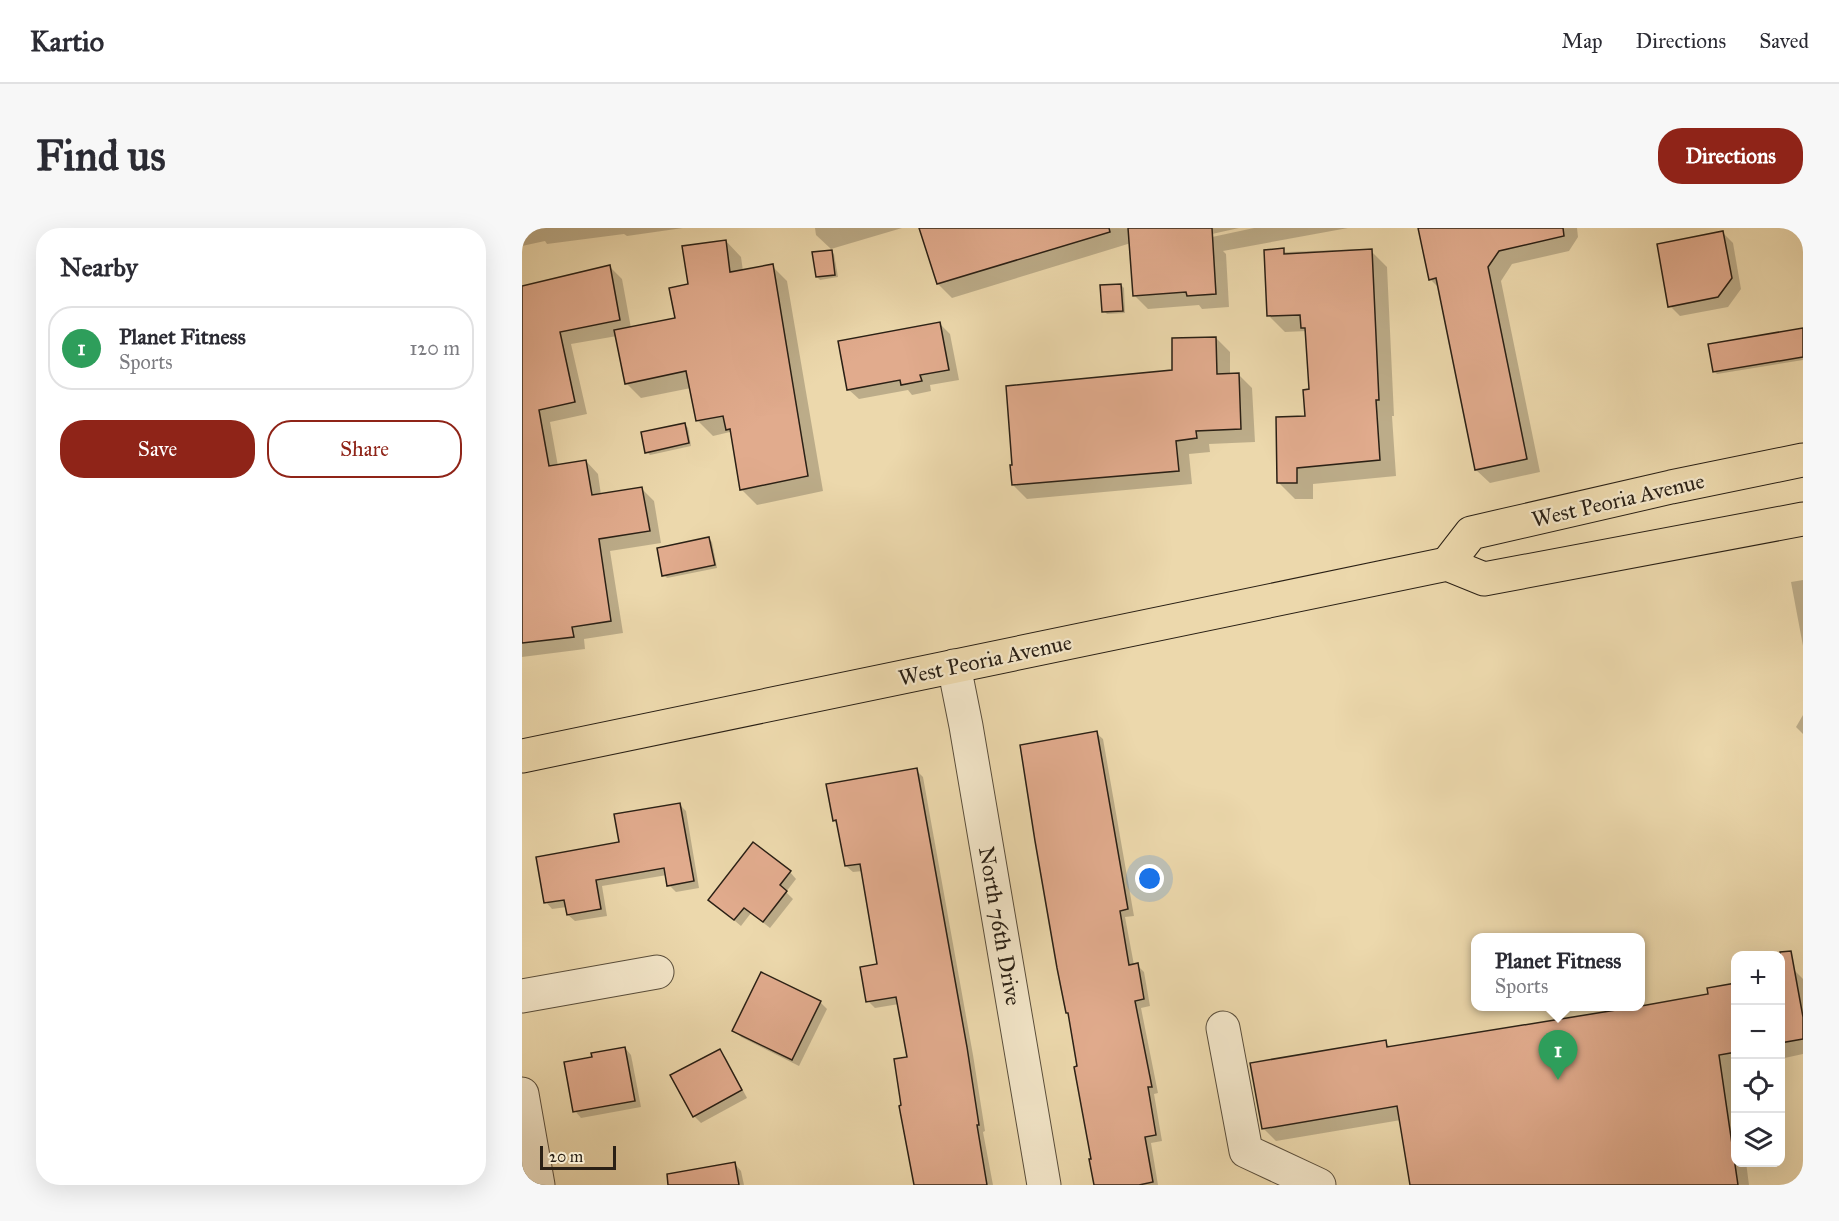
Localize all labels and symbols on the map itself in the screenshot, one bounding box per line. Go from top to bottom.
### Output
street label: West Peoria Avenue [1529,467,1707,533]
street label: West Peoria Avenue [896,628,1074,692]
street label: North 76th Drive [973,844,1027,1008]
your location [1135,864,1164,893]
pin: 1 [1538,1030,1578,1080]
scale bar [540,1143,616,1170]

